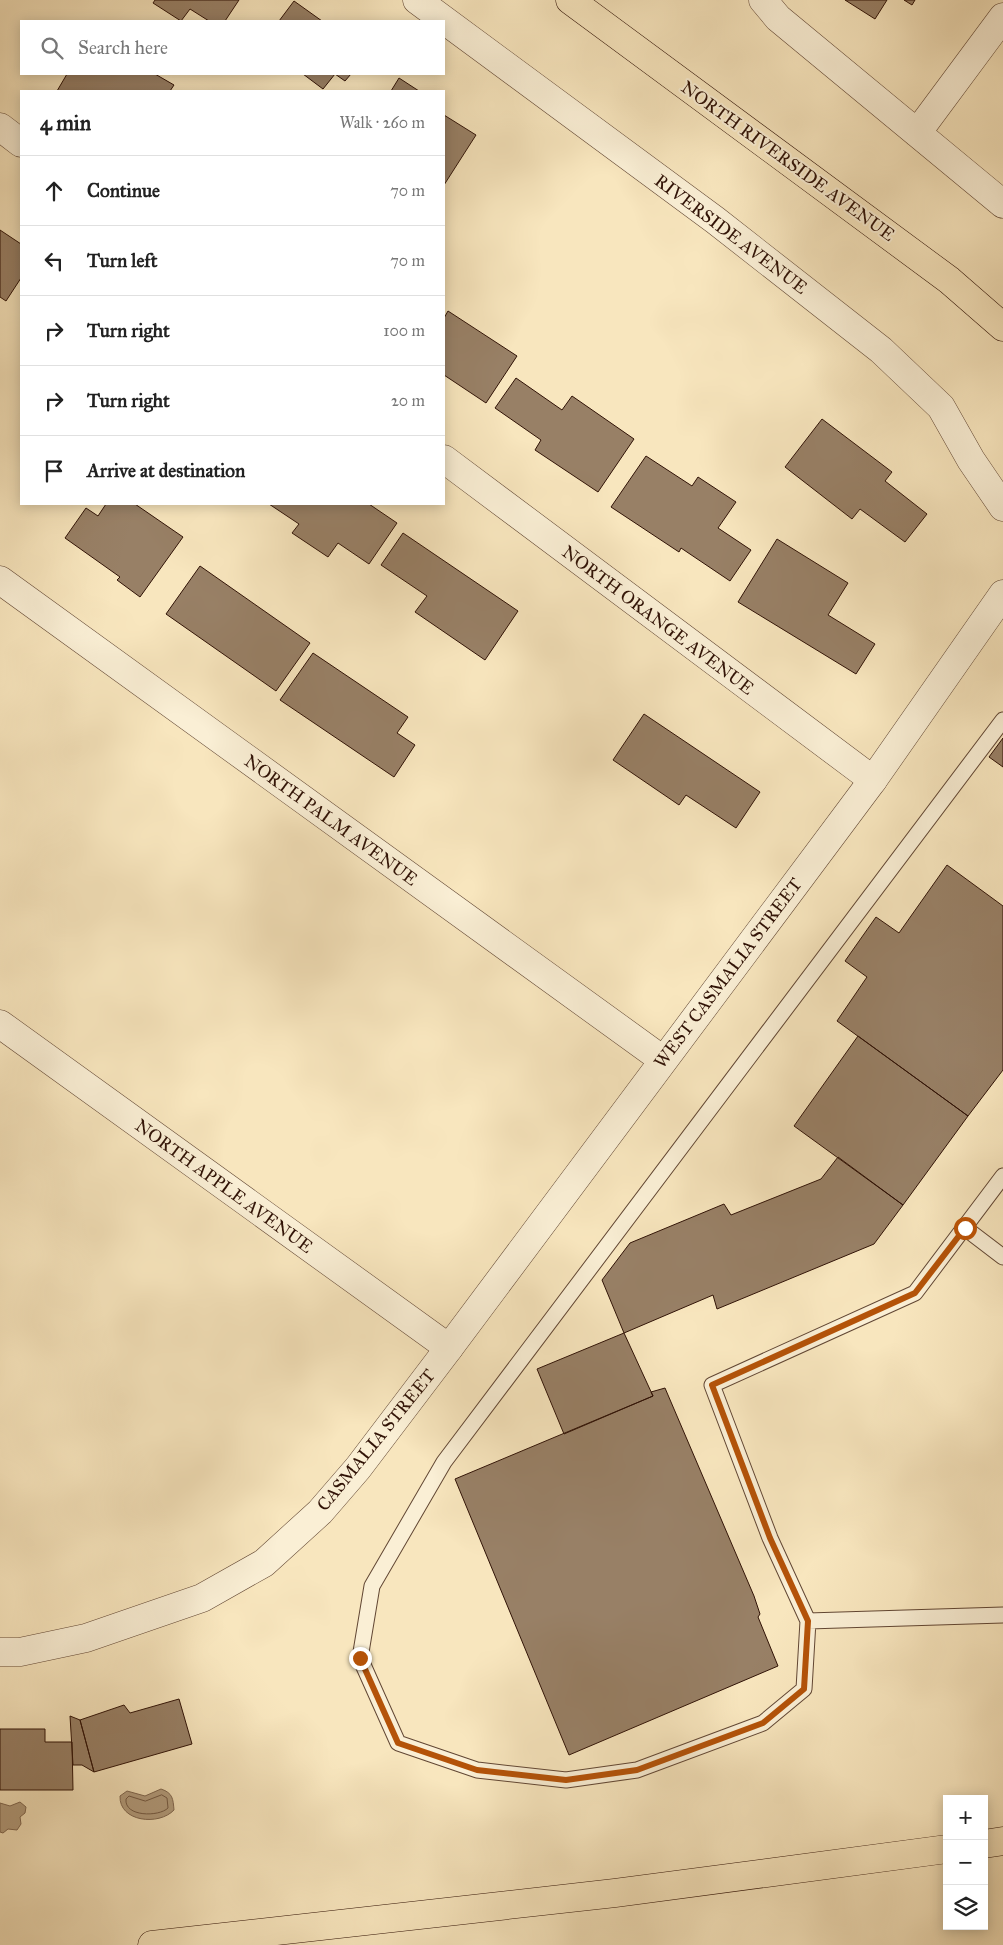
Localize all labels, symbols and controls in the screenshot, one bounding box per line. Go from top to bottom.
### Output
search box [20,20,445,75]
icon: search [38,34,66,62]
text: Search here [78,36,168,59]
street label: NORTH RIVERSIDE AVENUE [677,76,899,246]
text: 4 min [40,110,91,136]
text: Walk · 260 m [339,113,425,132]
street label: RIVERSIDE AVENUE [650,169,812,299]
icon: ahead [40,177,68,205]
text: Continue [87,179,160,202]
text: 70 m [390,181,425,200]
icon: left [40,247,68,275]
text: Turn left [87,249,157,272]
text: 70 m [390,251,425,270]
icon: right [40,317,68,345]
text: Turn right [87,319,170,342]
text: 100 m [383,321,425,340]
icon: right [40,387,68,415]
text: Turn right [87,389,170,412]
text: 20 m [391,391,425,410]
icon: arrive [40,457,68,485]
text: Arrive at destination [87,459,245,482]
street label: NORTH ORANGE AVENUE [558,541,758,699]
street label: NORTH PALM AVENUE [240,750,422,890]
street label: WEST CASMALIA STREET [649,874,807,1072]
street label: NORTH APPLE AVENUE [131,1114,317,1258]
route start [954,1217,977,1240]
street label: CASMALIA STREET [312,1365,440,1515]
route end [349,1647,372,1670]
map controls [943,1795,988,1930]
button: + [943,1795,988,1840]
button: − [943,1840,988,1885]
button: layers [943,1885,988,1930]

